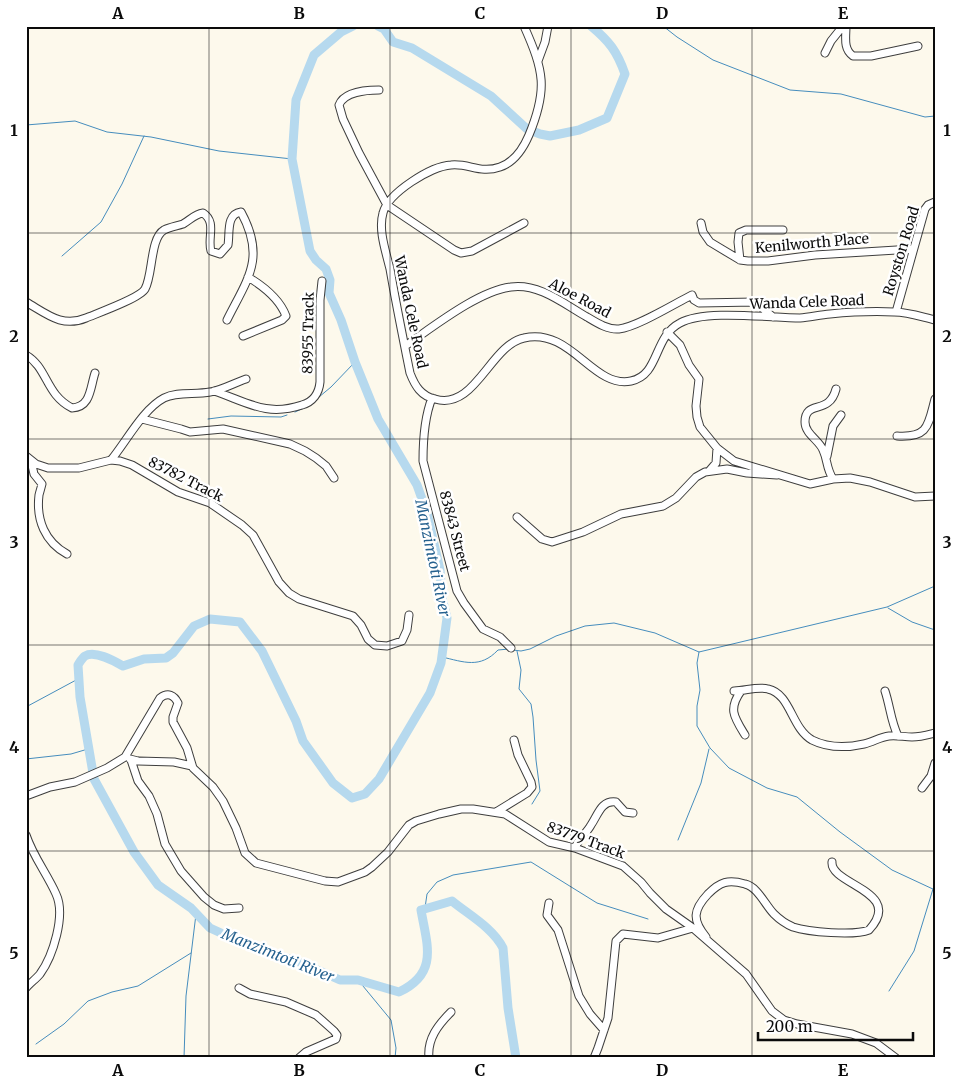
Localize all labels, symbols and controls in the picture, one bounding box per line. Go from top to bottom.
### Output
text: A [111,3,124,23]
text: B [293,3,305,23]
text: C [475,3,485,23]
text: D [656,3,668,23]
text: E [838,3,849,23]
text: 1 [10,120,18,140]
text: 1 [943,120,951,140]
street label: Royston Road [879,204,923,298]
street label: Kenilworth Place [754,229,870,257]
street label: Wanda Cele Road [390,253,432,371]
street label: Aloe Road [545,274,615,322]
street label: Wanda Cele Road [748,291,865,313]
street label: 83955 Track [298,292,318,374]
text: 2 [9,326,19,346]
text: 2 [942,326,952,346]
street label: 83782 Track [145,452,227,506]
street label: 83843 Street [436,489,475,574]
water label: Manzimtoti River [411,497,455,619]
text: 3 [9,532,19,552]
text: 3 [942,532,952,552]
text: 4 [9,737,19,757]
text: 4 [942,737,952,757]
street label: 83779 Track [544,818,628,863]
water label: Manzimtoti River [218,923,338,987]
text: 5 [9,943,19,963]
text: 5 [942,943,952,963]
scale bar [758,1009,914,1041]
text: 200 m [766,1017,813,1036]
text: A [111,1060,124,1080]
text: B [293,1060,305,1080]
text: C [475,1060,485,1080]
text: D [656,1060,668,1080]
text: E [838,1060,849,1080]

